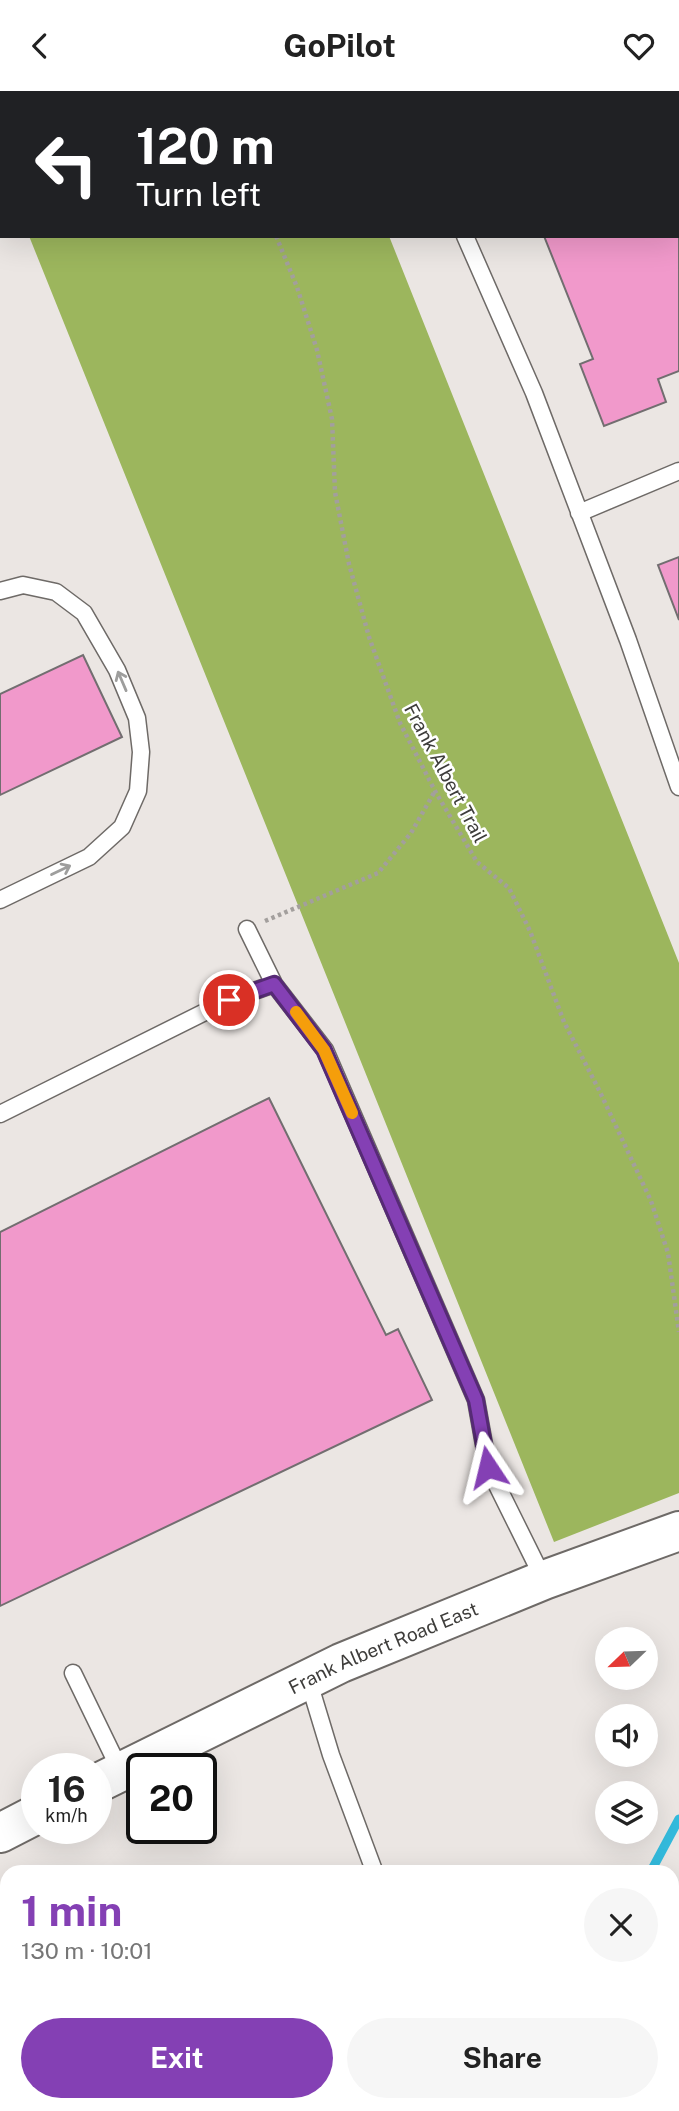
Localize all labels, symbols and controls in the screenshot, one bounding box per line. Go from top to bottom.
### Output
icon: back [21,27,59,65]
text: GoPilot [283,27,396,64]
icon: heart [620,27,658,65]
text: 120 m [136,117,275,175]
icon: left [21,119,112,210]
text: Turn left [136,176,261,213]
one-way arrow [114,671,127,693]
street label: Frank Albert Trail [400,700,492,846]
one-way arrow [50,863,71,876]
pin [199,970,259,1030]
icon: arrive [210,981,248,1019]
position arrow [451,1430,525,1504]
street label: Frank Albert Road East [285,1597,481,1698]
north arrow [595,1627,658,1691]
map controls [595,1627,658,1844]
button: sound [595,1704,658,1767]
speed limit sign: 20 [126,1753,217,1844]
text: 16 [47,1769,86,1810]
button: layers [595,1781,658,1844]
text: km/h [45,1805,88,1826]
text: 1 min [21,1886,122,1935]
button: close [584,1888,658,1962]
text: 130 m · 10:01 [21,1937,153,1964]
button: Exit [21,2018,333,2098]
button: Share [347,2018,658,2098]

